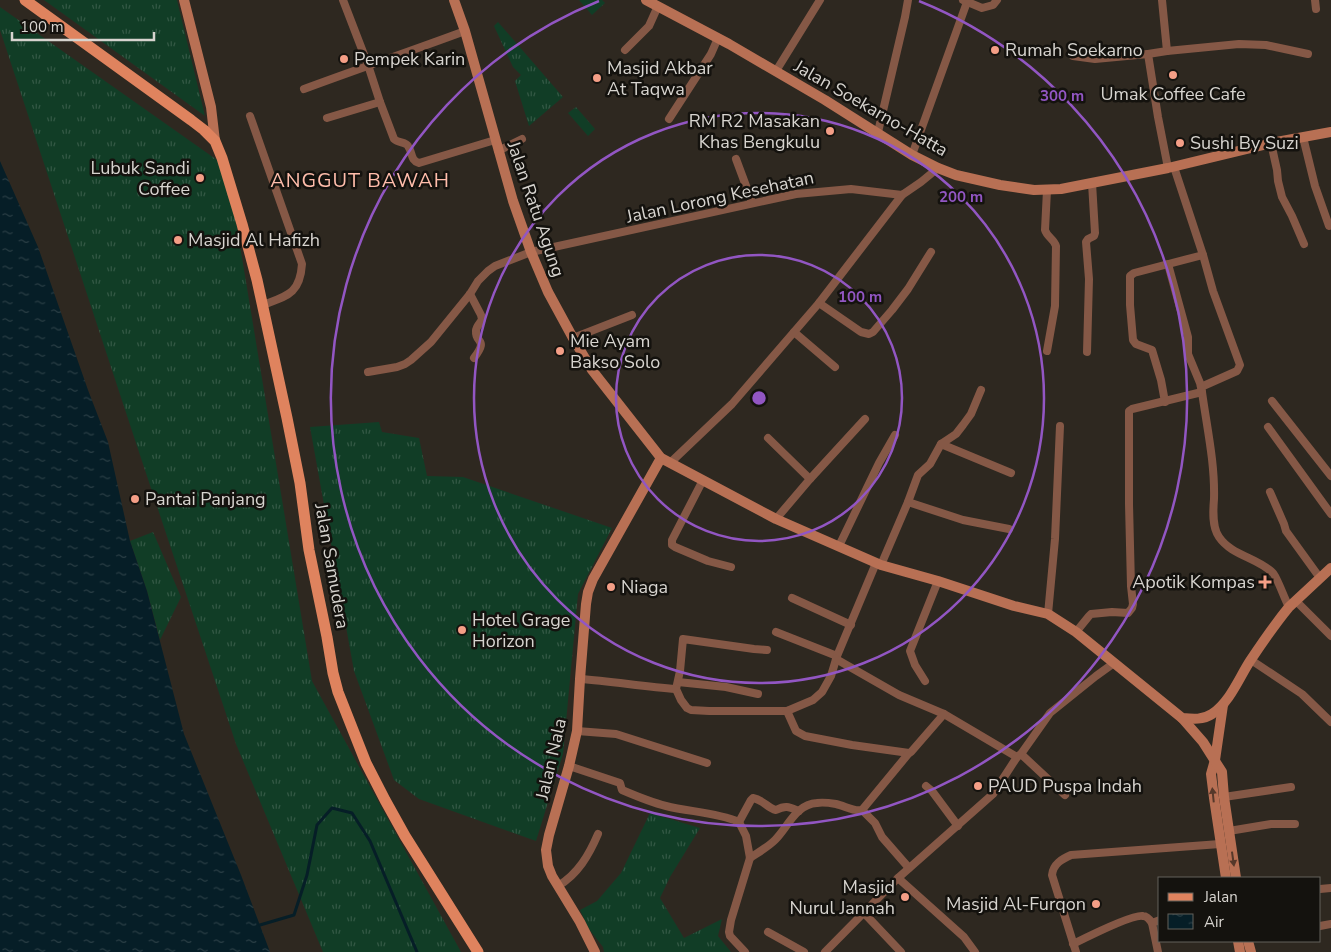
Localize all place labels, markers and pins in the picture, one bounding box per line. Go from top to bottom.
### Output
place label: Rumah Soekarno [1005,38,1143,62]
marker: Rumah Soekarno [989,44,1001,56]
place label: Pempek Karin [354,47,465,71]
marker: Pempek Karin [338,53,350,65]
place label: Masjid Akbar At Taqwa [607,56,713,101]
marker: Umak Coffee Cafe [1167,69,1179,81]
marker: Masjid Akbar At Taqwa [591,72,603,84]
place label: Umak Coffee Cafe [1101,82,1245,106]
place label: RM R2 Masakan Khas Bengkulu [689,109,820,154]
marker: RM R2 Masakan Khas Bengkulu [824,125,836,137]
place label: Sushi By Suzi [1190,131,1299,155]
marker: Sushi By Suzi [1174,137,1186,149]
place label: Lubuk Sandi Coffee [91,156,190,201]
marker: Lubuk Sandi Coffee [194,172,206,184]
place label: Masjid Al Hafizh [188,228,320,252]
marker: Masjid Al Hafizh [172,234,184,246]
place label: Mie Ayam Bakso Solo [570,329,660,374]
marker: Mie Ayam Bakso Solo [554,345,566,357]
centre of rings [750,389,768,407]
place label: Pantai Panjang [145,487,266,511]
marker: Pantai Panjang [129,493,141,505]
place label: Apotik Kompas [1132,570,1255,594]
place label: Niaga [621,575,668,599]
marker: Apotik Kompas [1259,576,1271,588]
marker: Niaga [605,581,617,593]
place label: Hotel Grage Horizon [472,608,570,653]
marker: Hotel Grage Horizon [456,624,468,636]
place label: PAUD Puspa Indah [988,774,1142,798]
marker: PAUD Puspa Indah [972,780,984,792]
place label: Masjid Nurul Jannah [790,875,895,920]
marker: Masjid Nurul Jannah [899,891,911,903]
place label: Masjid Al-Furqon [946,892,1086,916]
marker: Masjid Al-Furqon [1090,898,1102,910]

